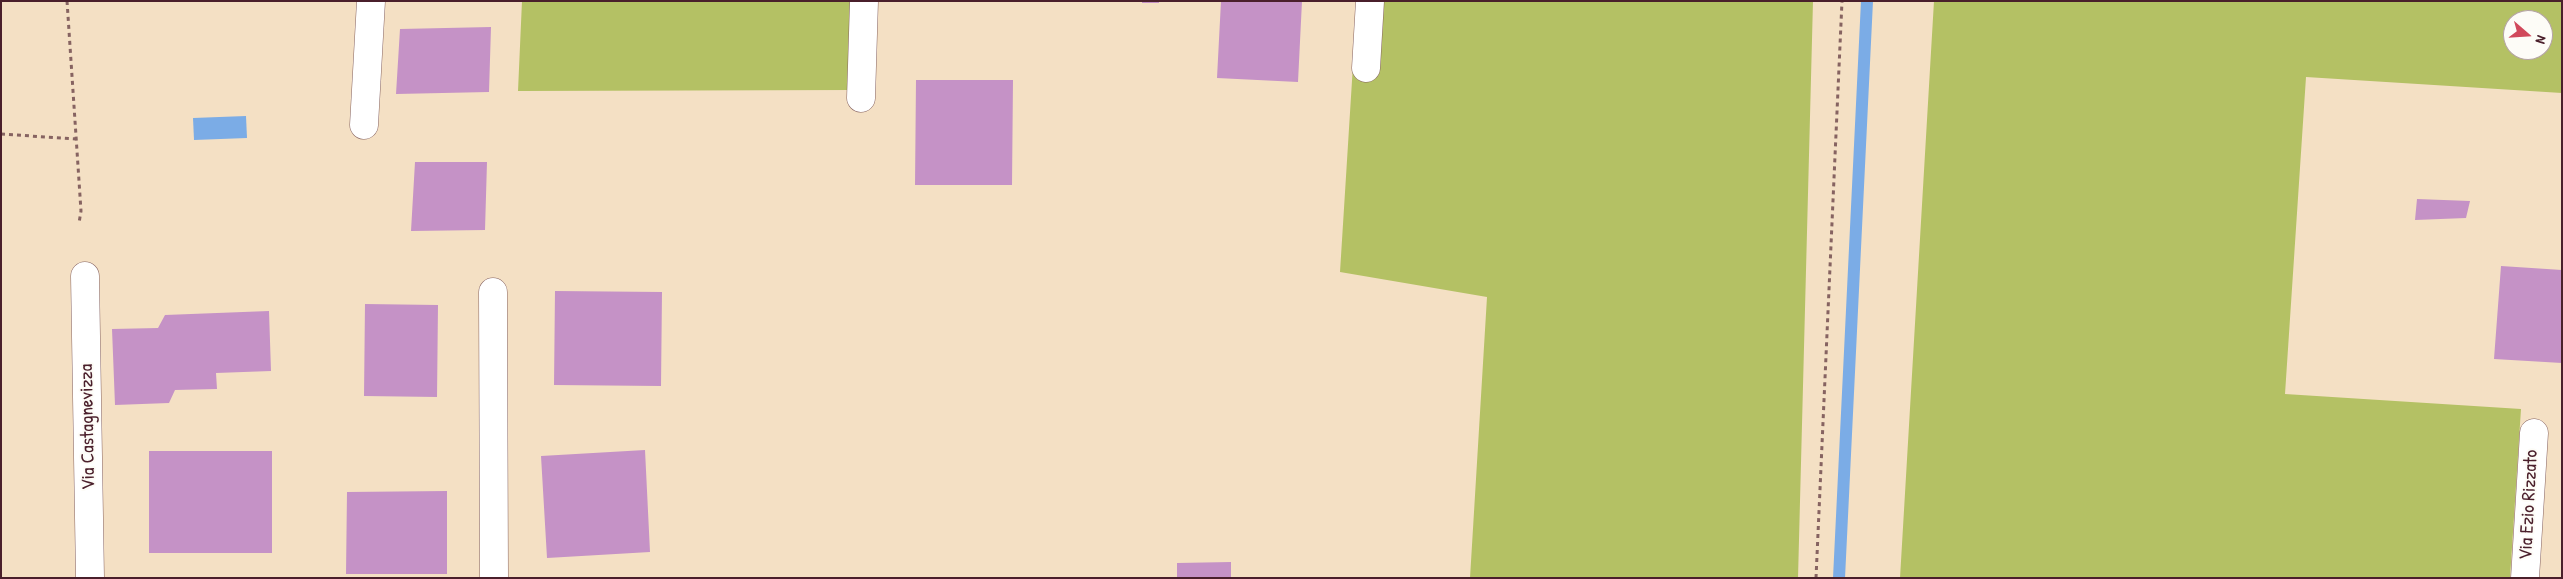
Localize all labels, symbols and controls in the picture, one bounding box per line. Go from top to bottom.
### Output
north arrow [2503,10,2553,60]
text: N [2532,33,2552,46]
street label: Via Castagnevizza [76,364,100,490]
street label: Via Ezio Rizzato [2515,449,2543,561]

